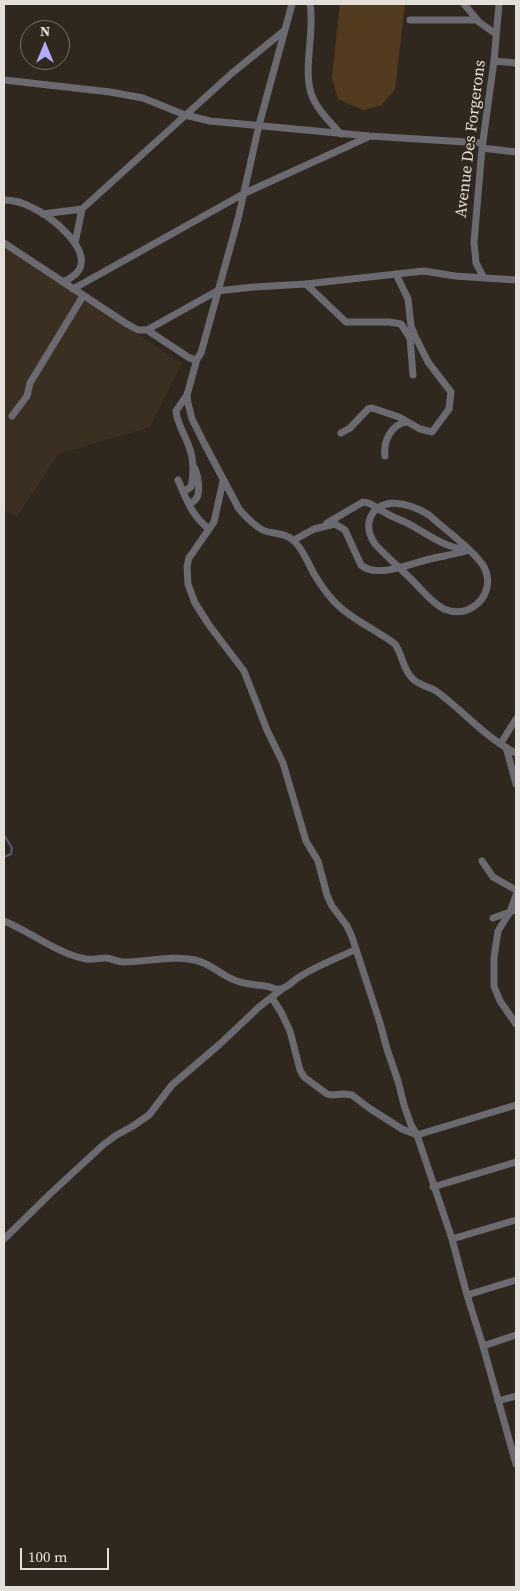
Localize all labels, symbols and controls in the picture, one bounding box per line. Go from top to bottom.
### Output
north arrow [20,20,70,70]
text: N [40,21,50,41]
street label: Avenue Des Forgerons [452,59,490,219]
scale bar [22,1538,111,1570]
text: 100 m [28,1546,68,1567]

